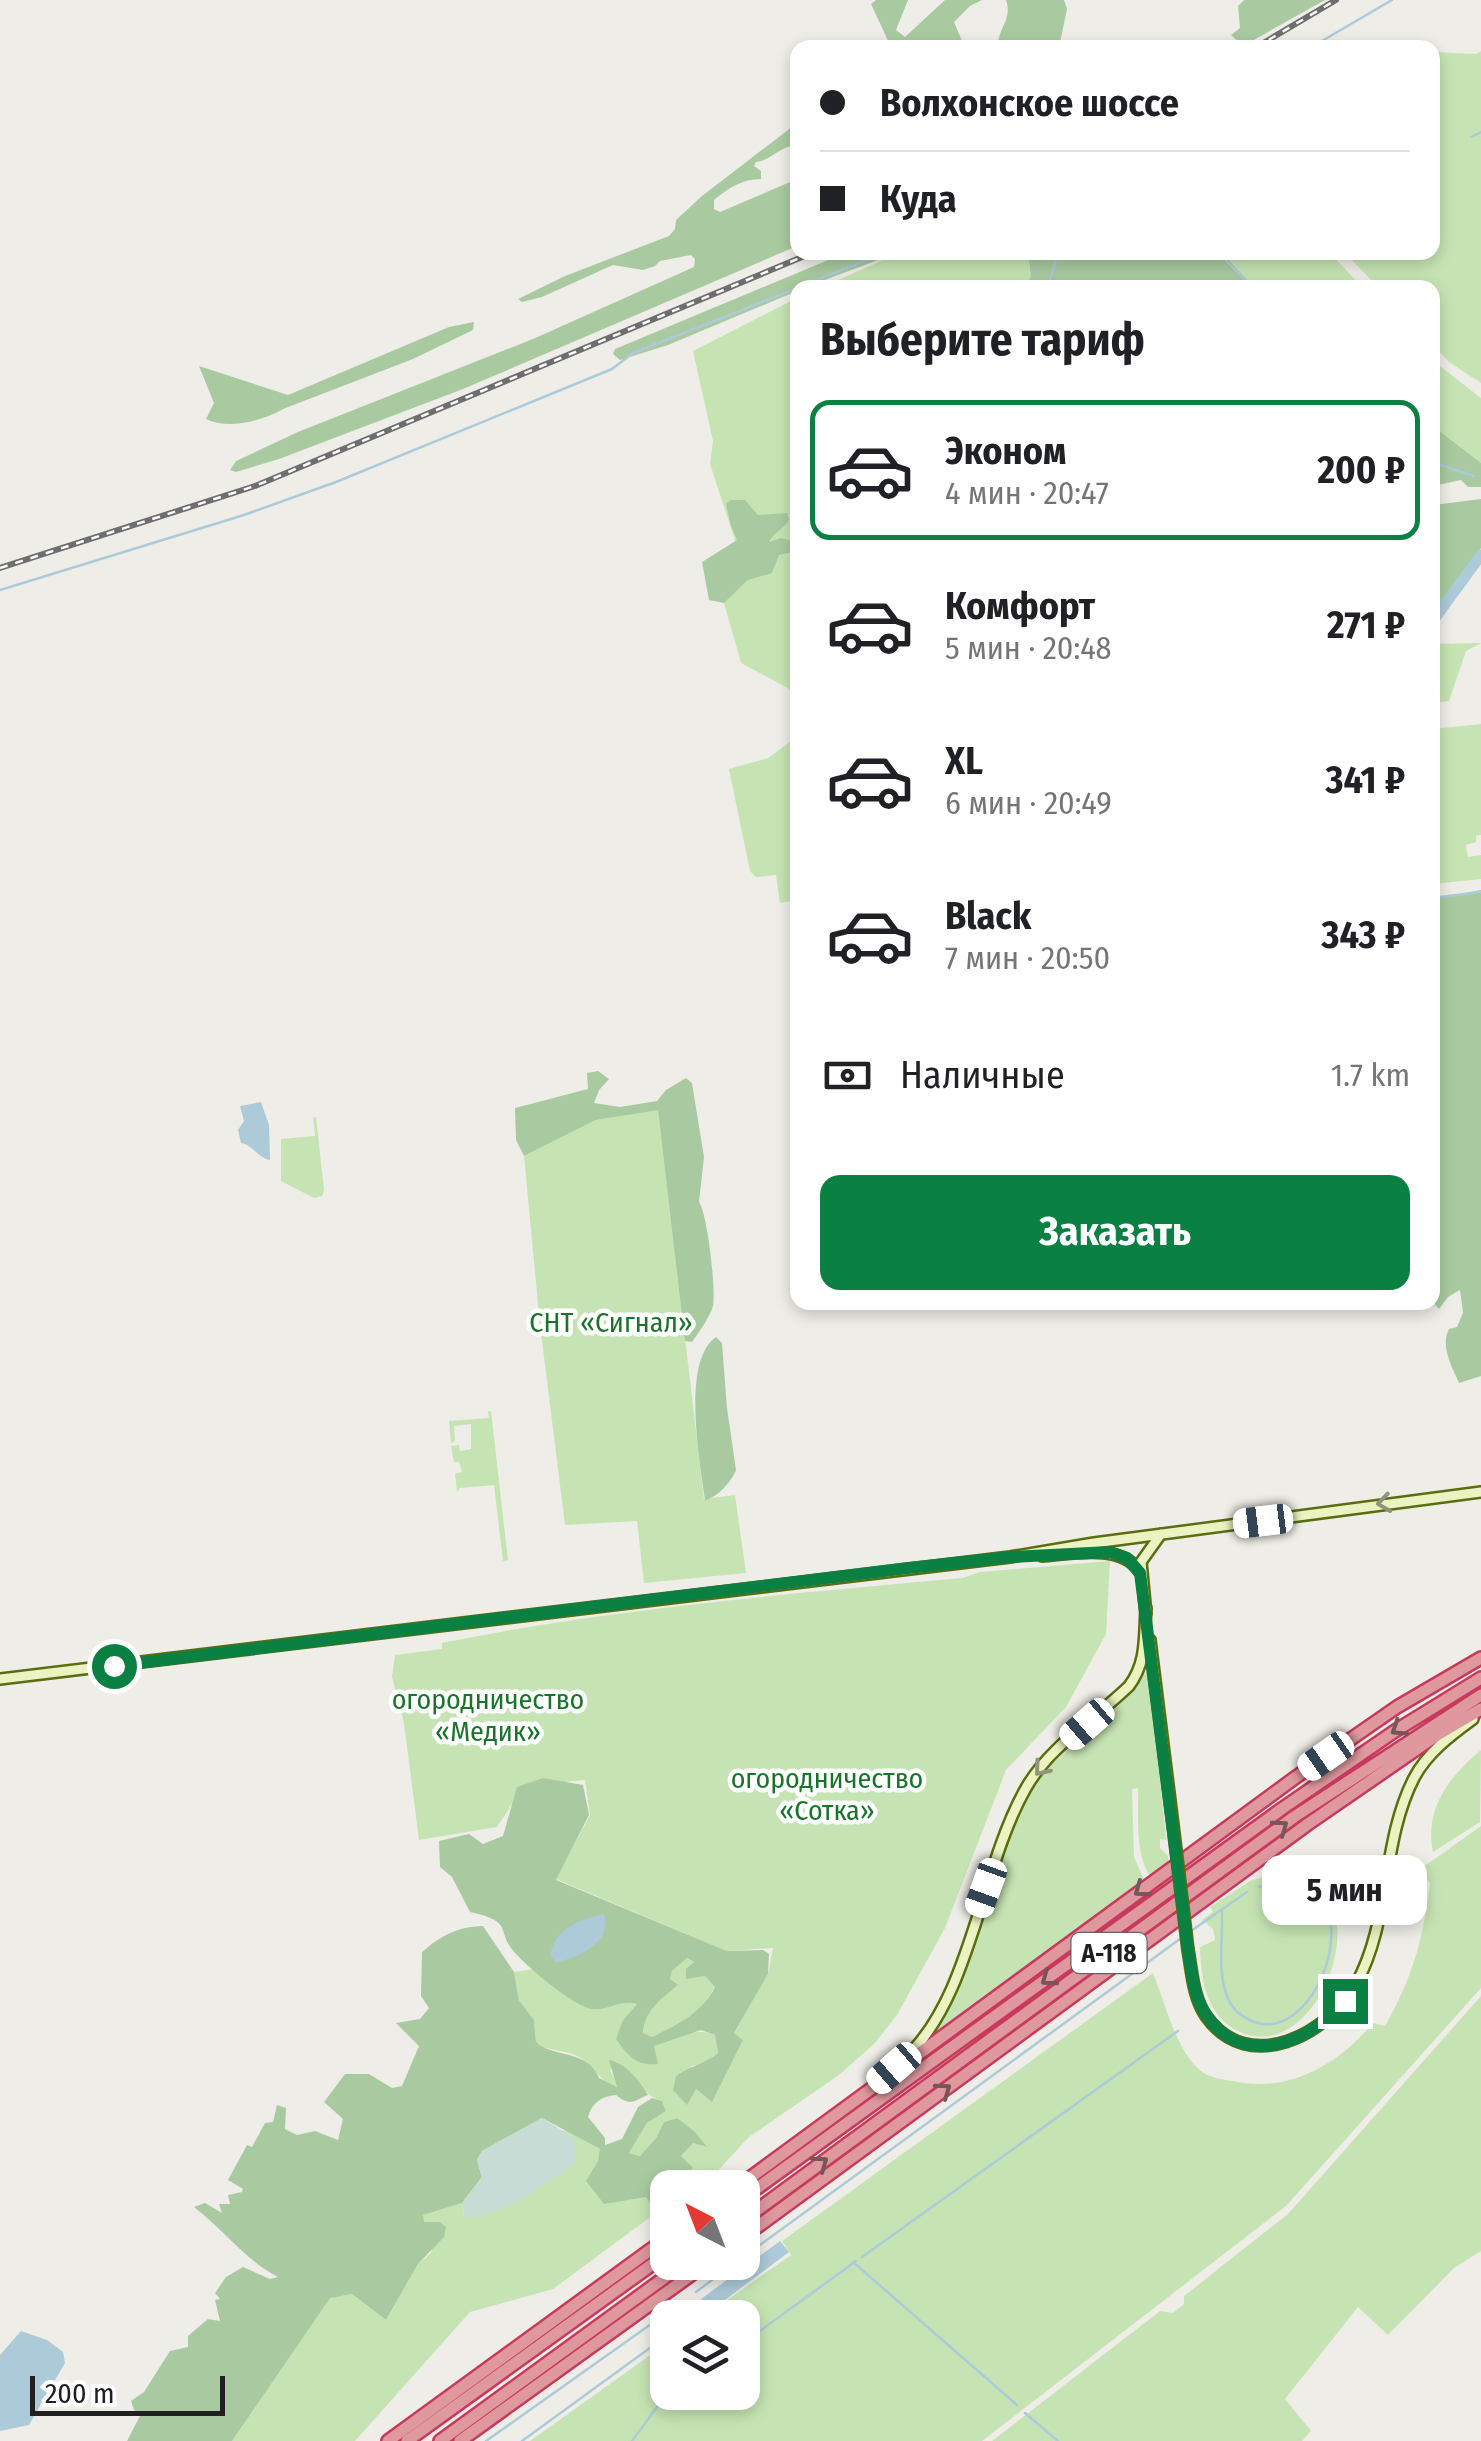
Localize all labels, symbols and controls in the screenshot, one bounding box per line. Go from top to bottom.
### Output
text: Волхонское шоссе [880,80,1179,126]
text: Куда [880,176,957,222]
text: Выберите тариф [820,313,1145,367]
icon: car [825,425,915,515]
text: Эконом [945,428,1066,474]
text: 200 ₽ [1317,447,1405,493]
text: 4 мин · 20:47 [945,474,1109,512]
icon: car [825,580,915,670]
text: Комфорт [945,583,1095,629]
text: 271 ₽ [1327,602,1405,648]
text: 5 мин · 20:48 [945,629,1112,667]
icon: car [825,735,915,825]
text: XL [945,738,983,784]
text: 341 ₽ [1326,757,1405,803]
text: 6 мин · 20:49 [945,784,1112,822]
icon: car [825,890,915,980]
text: Black [945,893,1031,939]
text: 343 ₽ [1322,912,1405,958]
text: 7 мин · 20:50 [945,939,1110,977]
icon: cash [820,1048,875,1103]
text: Наличные [900,1052,1065,1098]
text: 1.7 km [1331,1056,1410,1094]
button: Заказать [820,1175,1410,1290]
park label: СНТ «Сигнал» [529,1306,693,1339]
one-way arrow [1376,1492,1393,1513]
car [1231,1502,1295,1540]
route start [92,1644,137,1689]
park label: огородничество «Медик» [392,1683,584,1748]
car [1055,1693,1119,1755]
one-way arrow [1391,1716,1409,1735]
car [1293,1727,1359,1785]
one-way arrow [1035,1757,1053,1775]
park label: огородничество «Сотка» [731,1762,923,1827]
one-way arrow [1270,1821,1288,1838]
car [962,1855,1010,1921]
callout: 5 мин [1262,1856,1428,1926]
text: 5 мин [1306,1871,1383,1909]
one-way arrow [1134,1879,1152,1896]
road number: А-118 [1072,1933,1146,1973]
one-way arrow [1041,1967,1060,1985]
route end [1323,1979,1368,2024]
car [862,2037,926,2099]
one-way arrow [933,2084,951,2101]
one-way arrow [810,2157,828,2175]
north arrow [650,2170,760,2280]
map controls [650,2170,760,2410]
button: layers [650,2300,760,2410]
scale bar [30,2371,225,2416]
text: 200 m [45,2377,115,2410]

